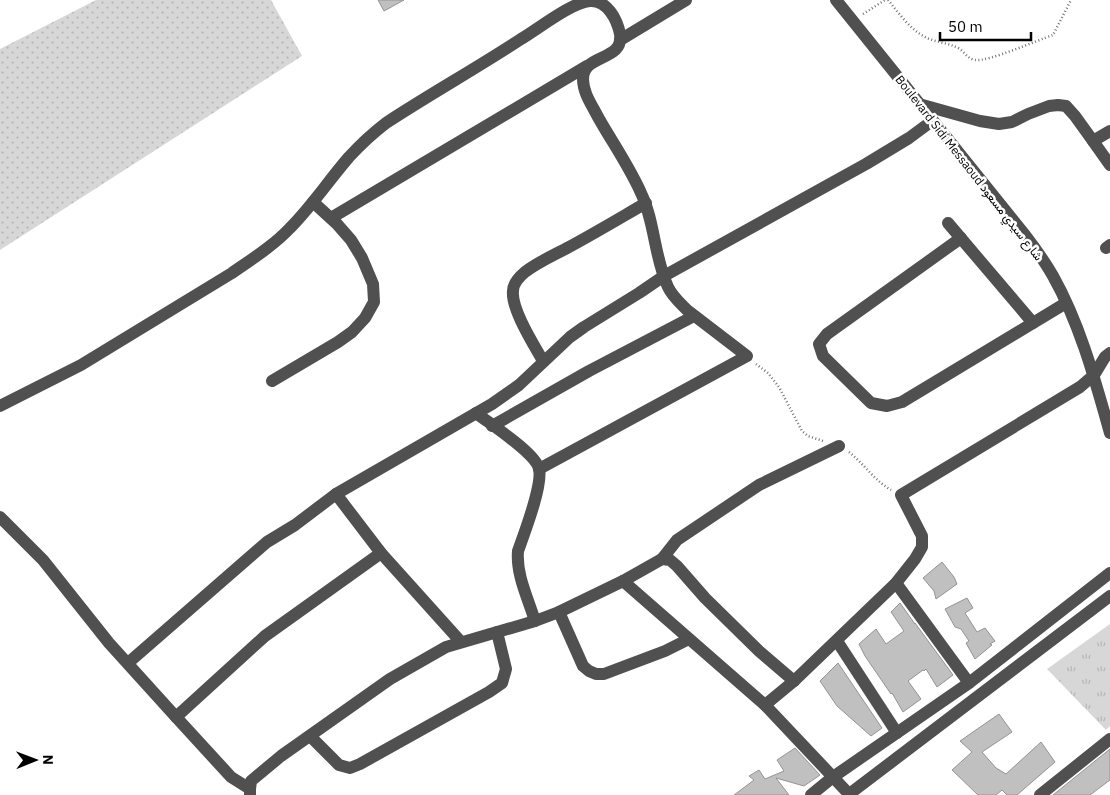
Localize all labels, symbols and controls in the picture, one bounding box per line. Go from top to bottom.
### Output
scale bar [940,10,1031,42]
text: 50 m [948,17,983,36]
street label: Boulevard Sidi Messaoud شارع سيدي مسعود [890,72,1046,265]
north arrow [10,735,60,785]
text: N [39,755,57,765]

